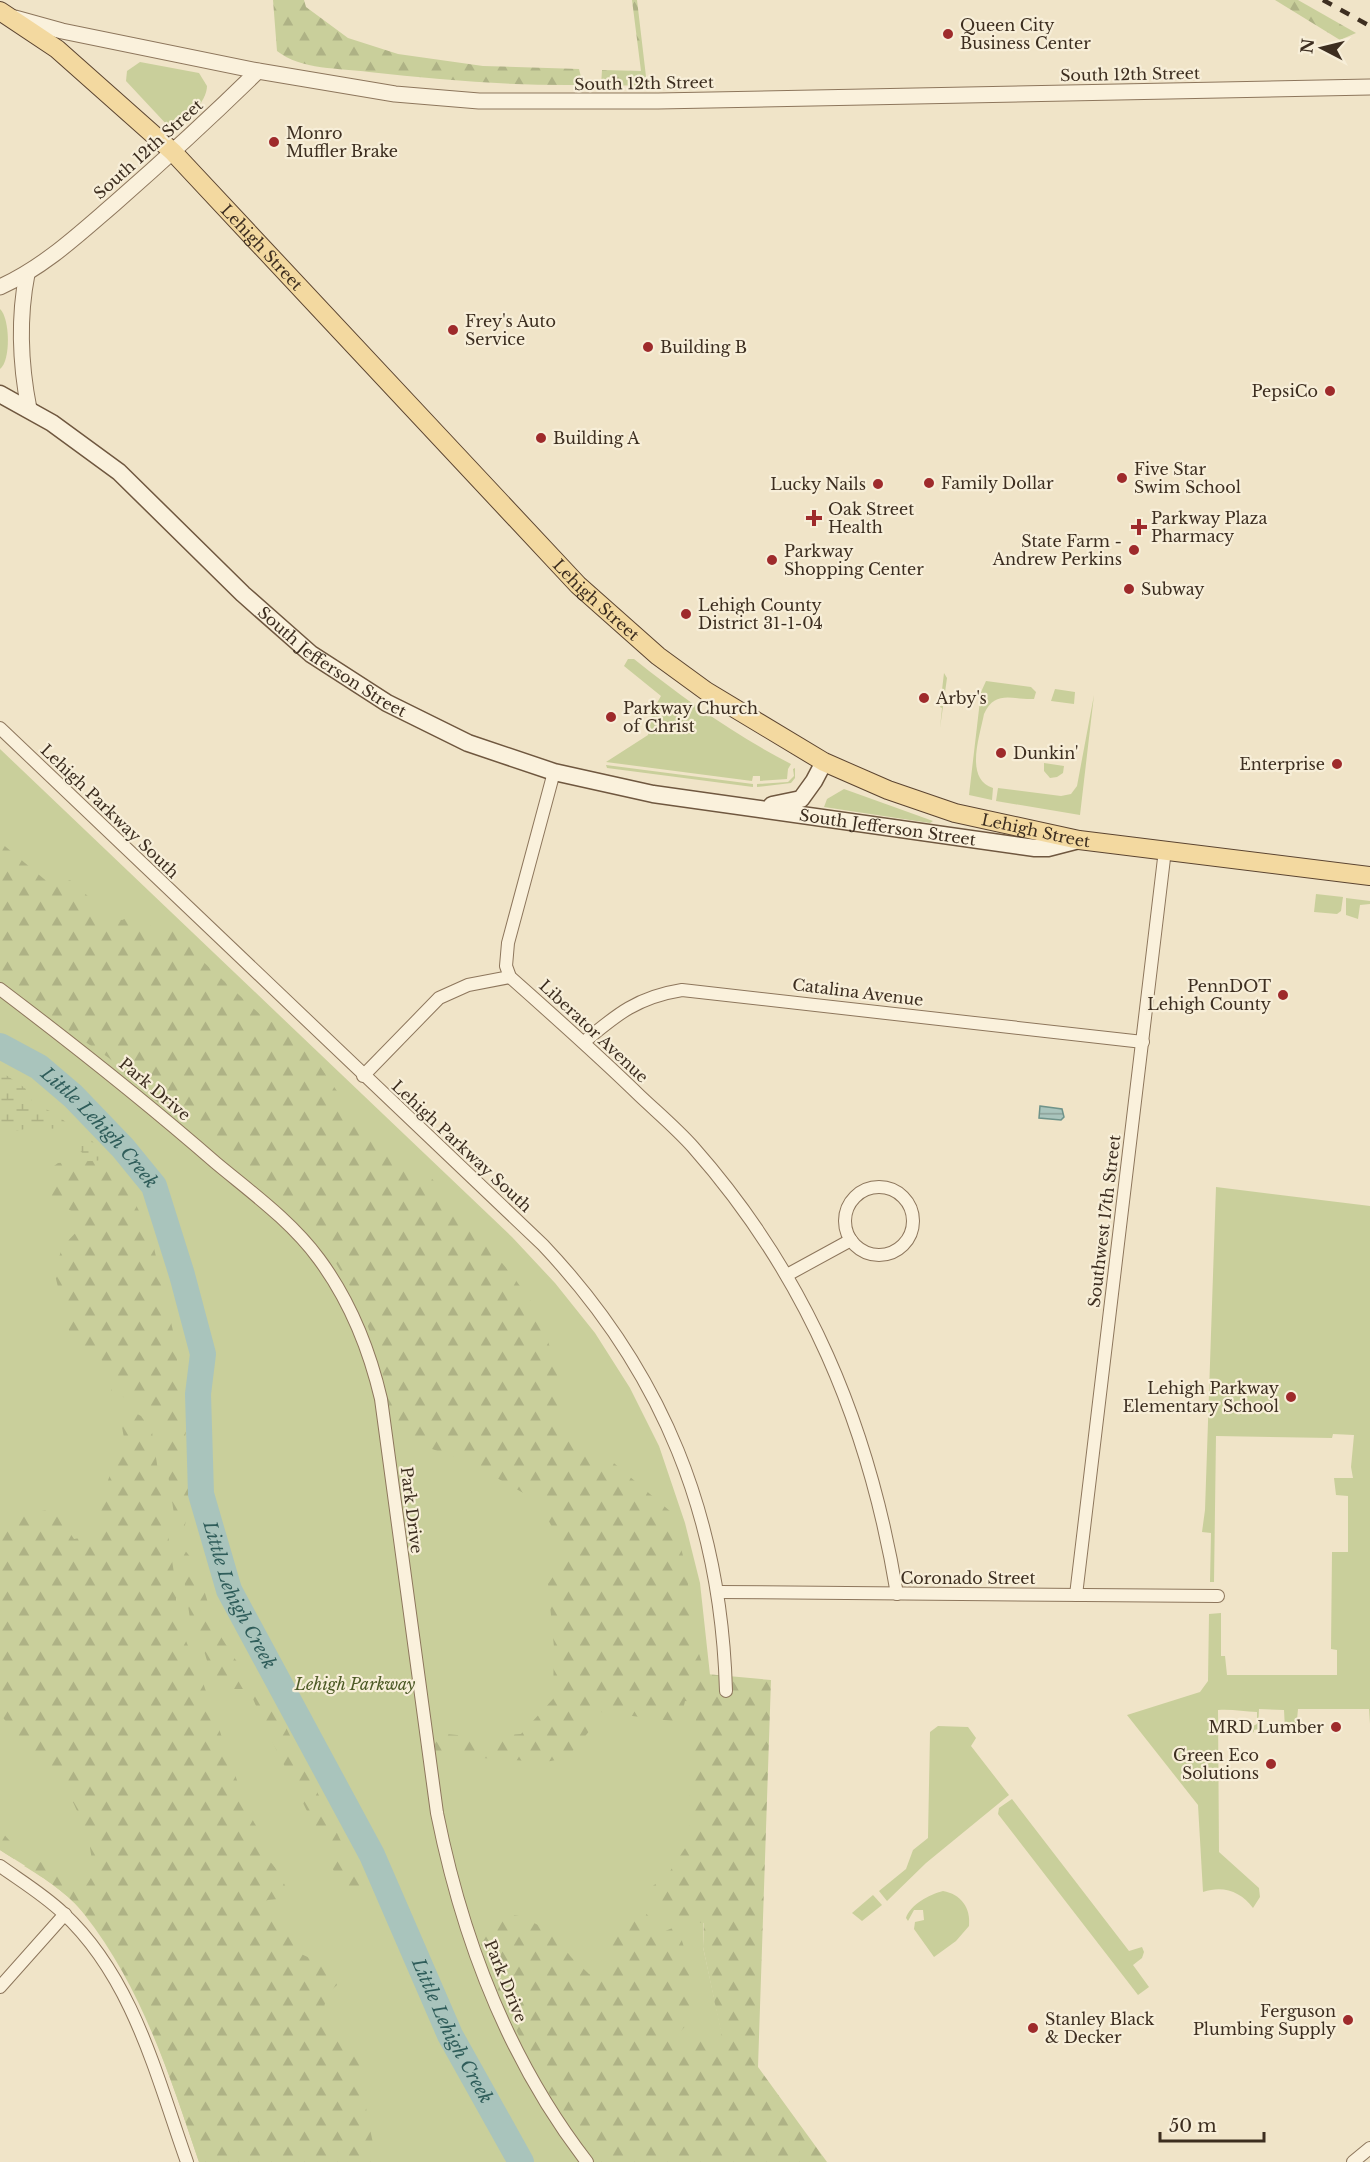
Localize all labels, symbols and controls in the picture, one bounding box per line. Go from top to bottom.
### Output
place label: Queen City Business Center [960,15,1091,53]
north arrow [1292,18,1352,78]
marker: Queen City Business Center [941,27,955,41]
text: N [1296,37,1318,55]
street label: South 12th Street [1060,63,1200,85]
street label: South 12th Street [574,72,714,94]
street label: South 12th Street [89,95,207,203]
place label: Monro Muffler Brake [286,123,398,161]
marker: Monro Muffler Brake [267,135,281,149]
street label: Lehigh Street [217,200,307,294]
place label: Frey's Auto Service [465,311,556,349]
marker: Frey's Auto Service [446,323,460,337]
place label: Building B [660,337,747,357]
marker: Building B [641,340,655,354]
place label: PepsiCo [1252,381,1318,401]
marker: PepsiCo [1323,384,1337,398]
place label: Building A [553,428,640,448]
marker: Building A [534,431,548,445]
place label: Five Star Swim School [1134,459,1241,497]
marker: Five Star Swim School [1115,471,1129,485]
place label: Family Dollar [941,473,1054,493]
place label: Lucky Nails [770,474,866,494]
marker: Family Dollar [922,476,936,490]
marker: Lucky Nails [871,477,885,491]
place label: Oak Street Health [828,499,914,537]
place label: Parkway Plaza Pharmacy [1151,508,1267,546]
marker: Oak Street Health [805,509,823,527]
marker: Parkway Plaza Pharmacy [1132,520,1146,534]
place label: State Farm - Andrew Perkins [992,531,1122,569]
place label: Parkway Shopping Center [784,541,924,579]
marker: State Farm - Andrew Perkins [1127,543,1141,557]
marker: Parkway Shopping Center [765,553,779,567]
street label: Lehigh Street [549,555,644,645]
place label: Subway [1141,579,1205,599]
marker: Subway [1122,582,1136,596]
place label: Lehigh County District 31-1-04 [698,595,823,633]
street label: South Jefferson Street [254,602,410,721]
marker: Lehigh County District 31-1-04 [679,607,693,621]
place label: Arby's [935,688,987,708]
marker: Arby's [917,691,931,705]
place label: Parkway Church of Christ [623,698,758,736]
marker: Parkway Church of Christ [604,710,618,724]
street label: Lehigh Parkway South [37,740,183,882]
place label: Dunkin' [1013,743,1078,763]
marker: Dunkin' [994,746,1008,760]
place label: Enterprise [1239,754,1325,774]
marker: Enterprise [1330,757,1344,771]
street label: South Jefferson Street [798,805,977,850]
street label: Lehigh Street [980,809,1091,851]
street label: Catalina Avenue [791,974,925,1010]
street label: Liberator Avenue [535,975,653,1087]
place label: PennDOT Lehigh County [1147,976,1272,1014]
marker: PennDOT Lehigh County [1276,988,1290,1002]
street label: Park Drive [115,1053,195,1125]
water label: Little Lehigh Creek [36,1062,162,1193]
street label: Lehigh Parkway South [388,1076,536,1216]
street label: Southwest 17th Street [1083,1134,1125,1308]
place label: Lehigh Parkway Elementary School [1123,1378,1280,1416]
marker: Lehigh Parkway Elementary School [1284,1390,1298,1404]
street label: Park Drive [397,1465,427,1555]
water label: Little Lehigh Creek [198,1518,280,1673]
street label: Coronado Street [900,1568,1036,1588]
park label: Lehigh Parkway [294,1674,416,1694]
place label: MRD Lumber [1208,1717,1324,1737]
marker: MRD Lumber [1329,1720,1343,1734]
place label: Green Eco Solutions [1173,1745,1259,1783]
marker: Green Eco Solutions [1264,1757,1278,1771]
street label: Park Drive [480,1937,532,2025]
water label: Little Lehigh Creek [407,1954,497,2107]
place label: Ferguson Plumbing Supply [1193,2001,1337,2039]
place label: Stanley Black & Decker [1045,2009,1155,2047]
marker: Ferguson Plumbing Supply [1341,2013,1355,2027]
marker: Stanley Black & Decker [1026,2021,1040,2035]
scale bar [1160,2105,1264,2143]
text: 50 m [1169,2115,1217,2137]

